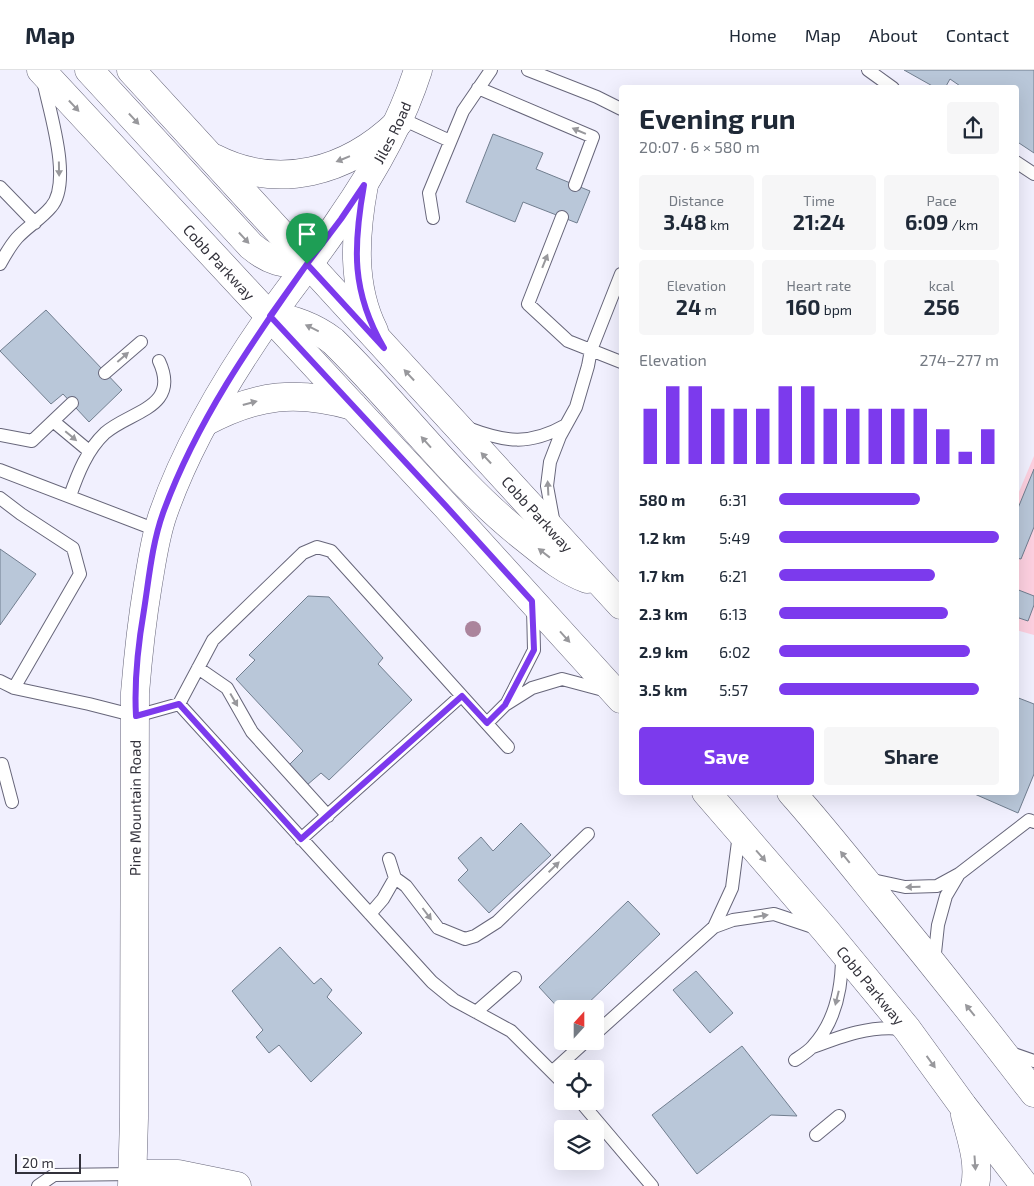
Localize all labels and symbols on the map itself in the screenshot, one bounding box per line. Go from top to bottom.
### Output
one-way arrow [69,99,80,112]
street label: Jiles Road [369,99,415,167]
one-way arrow [128,112,140,124]
one-way arrow [572,127,586,135]
one-way arrow [336,156,351,164]
one-way arrow [55,162,63,178]
pin [286,213,328,264]
street label: Cobb Parkway [180,220,259,304]
one-way arrow [238,232,250,244]
one-way arrow [541,253,549,268]
one-way arrow [305,324,319,332]
one-way arrow [117,352,129,363]
one-way arrow [404,369,415,382]
one-way arrow [242,398,257,406]
one-way arrow [65,430,77,442]
one-way arrow [420,437,432,449]
one-way arrow [480,453,492,465]
street label: Cobb Parkway [498,472,577,556]
one-way arrow [543,480,551,496]
one-way arrow [538,548,551,559]
one-way arrow [559,631,571,643]
one-way arrow [229,693,238,706]
street label: Pine Mountain Road [126,740,144,876]
one-way arrow [755,849,767,861]
one-way arrow [840,850,851,863]
one-way arrow [548,861,560,873]
one-way arrow [905,883,921,891]
one-way arrow [422,907,433,920]
one-way arrow [753,911,769,919]
street label: Cobb Parkway [833,942,909,1028]
one-way arrow [832,991,840,1006]
north arrow [554,1000,604,1050]
one-way arrow [964,1004,975,1017]
one-way arrow [926,1055,936,1069]
scale bar [15,1151,81,1174]
one-way arrow [972,1155,980,1171]

